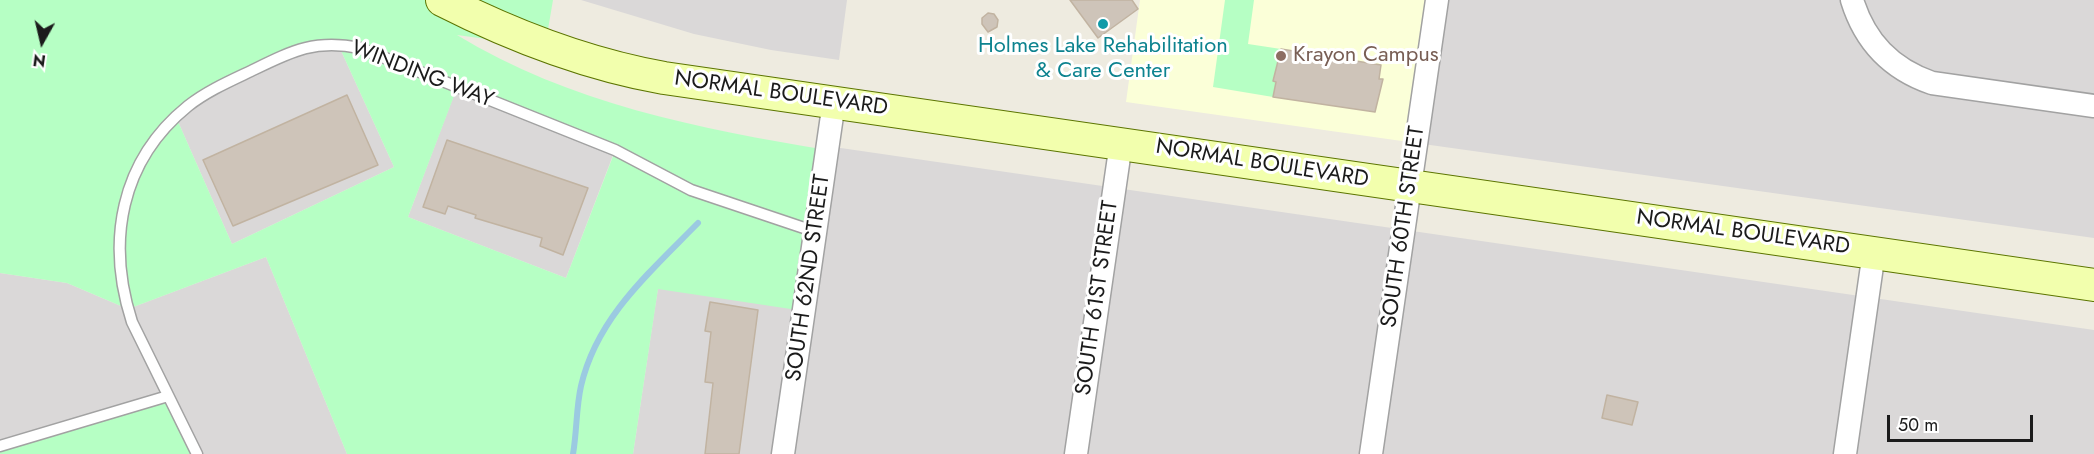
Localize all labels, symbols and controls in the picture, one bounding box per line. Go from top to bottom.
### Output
north arrow [12,12,72,72]
marker: Holmes Lake Rehabilitation & Care Center [1096,17,1110,31]
place label: Holmes Lake Rehabilitation & Care Center [978,34,1228,86]
street label: WINDING WAY [347,36,497,114]
place label: Krayon Campus [1293,43,1439,69]
text: N [32,48,47,73]
marker: Krayon Campus [1274,49,1288,63]
street label: NORMAL BOULEVARD [673,66,889,122]
street label: SOUTH 60TH STREET [1377,125,1431,329]
street label: NORMAL BOULEVARD [1154,134,1370,194]
street label: SOUTH 62ND STREET [781,173,837,383]
street label: SOUTH 61ST STREET [1071,199,1125,397]
street label: NORMAL BOULEVARD [1635,205,1851,261]
scale bar [1890,403,2036,441]
text: 50 m [1898,412,1938,438]

